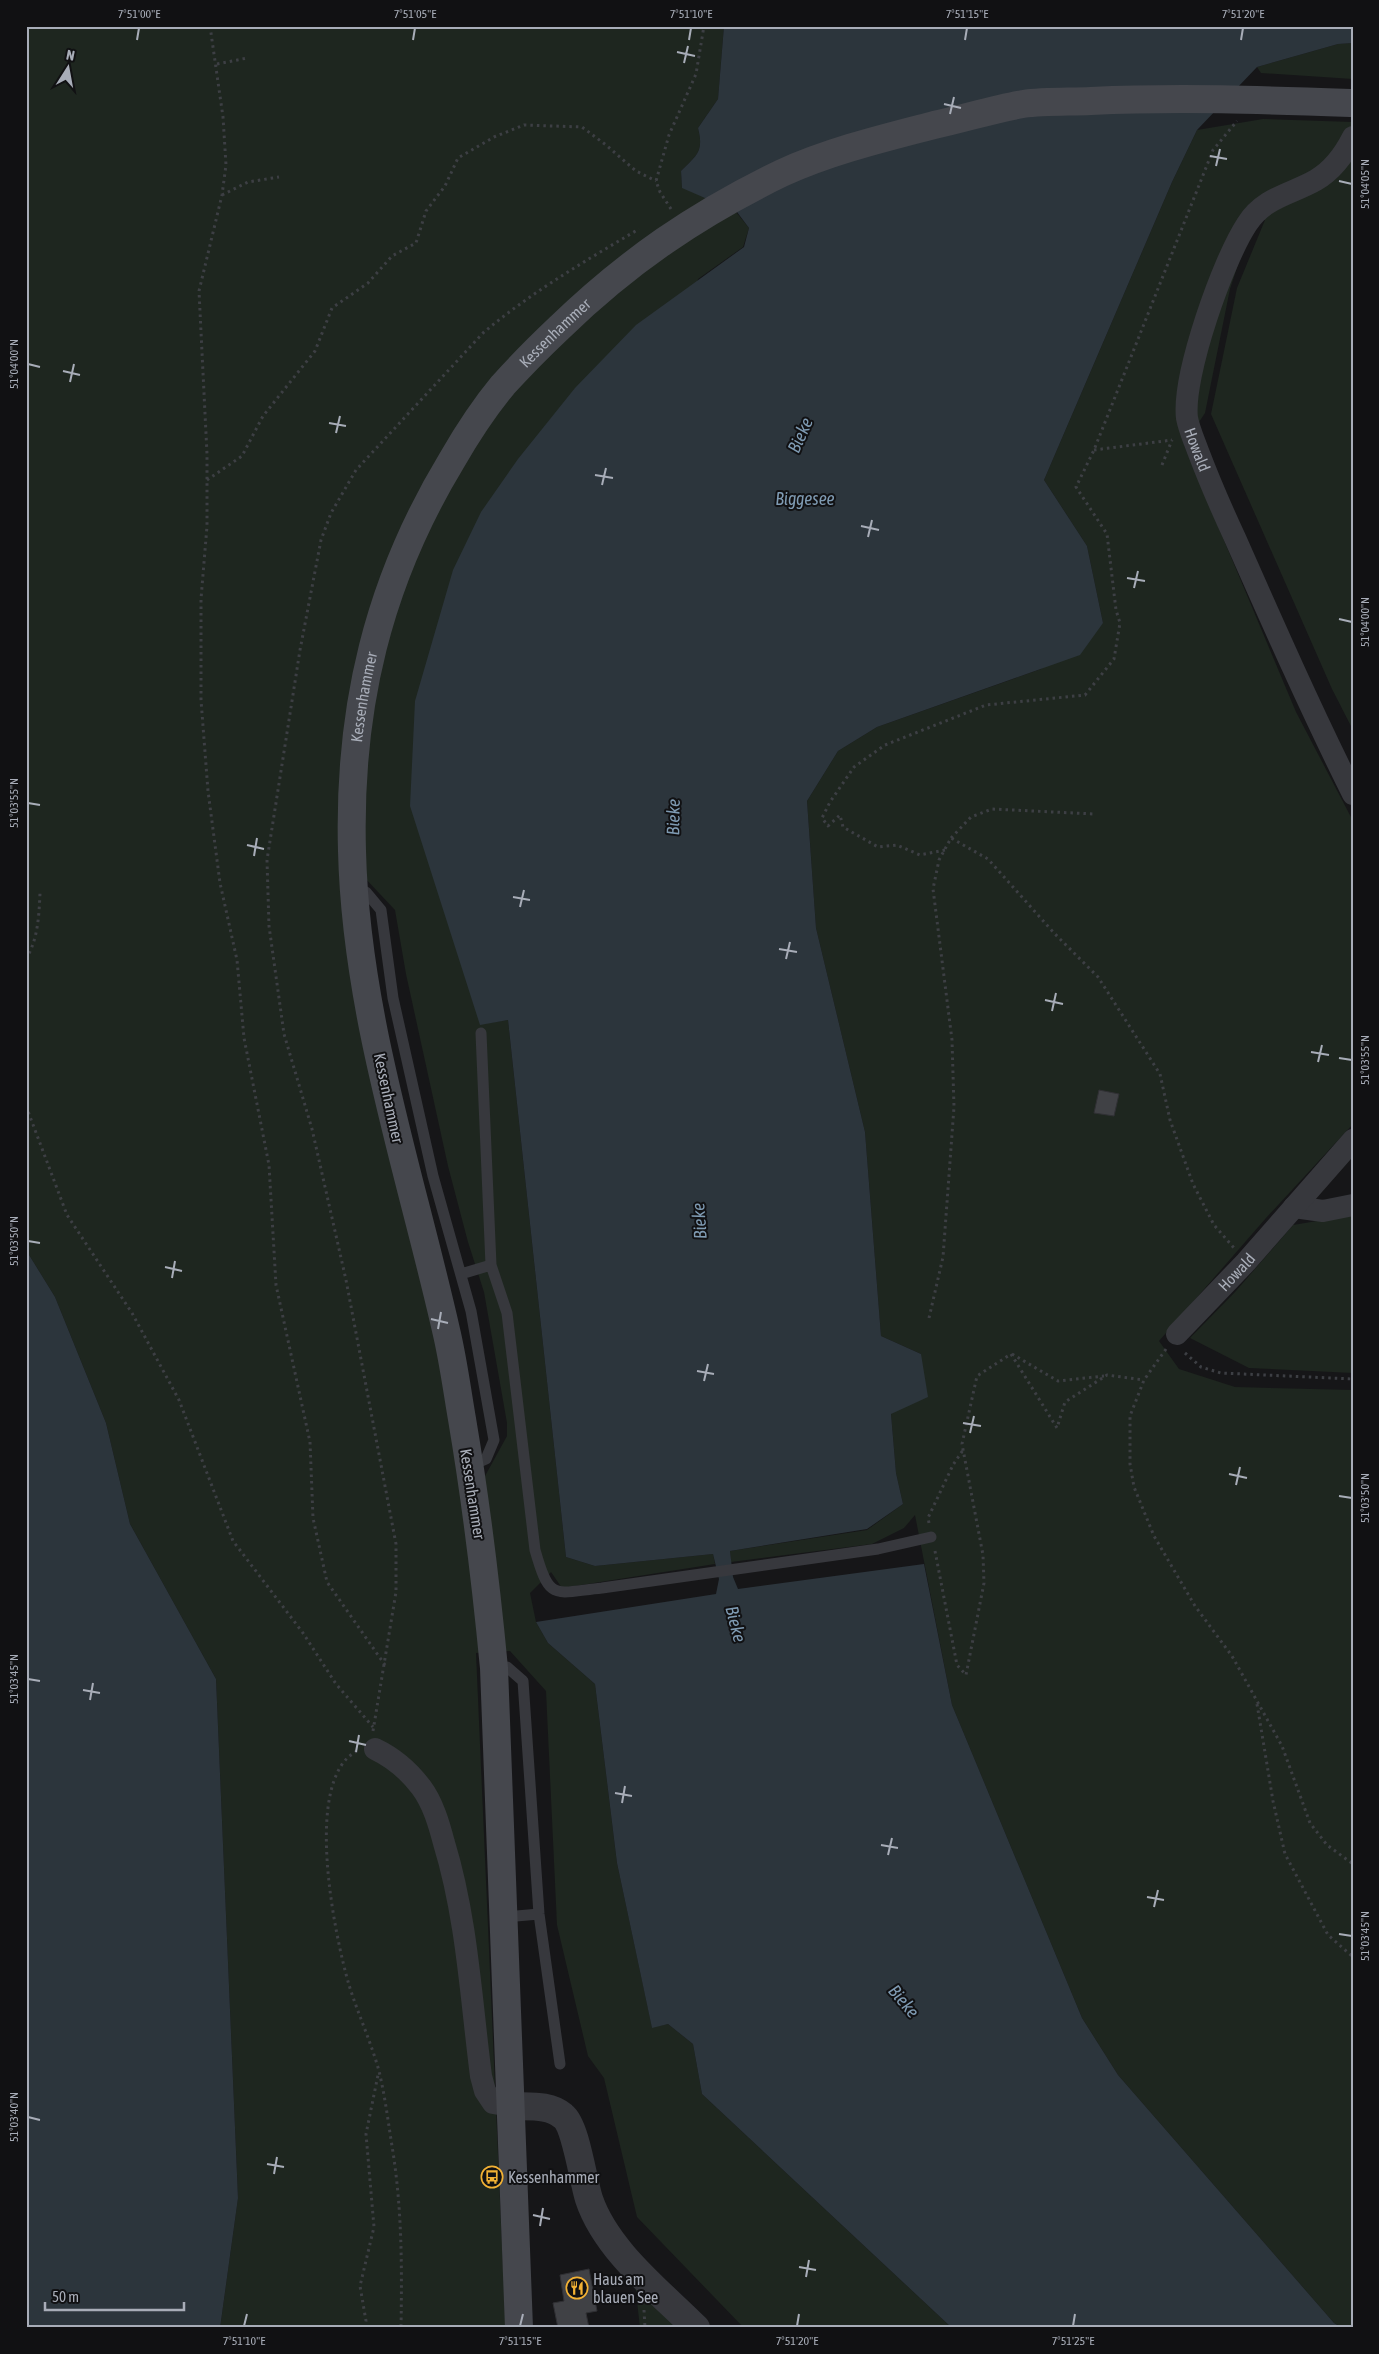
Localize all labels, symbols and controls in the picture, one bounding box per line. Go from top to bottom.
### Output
text: 7°51'00"E [118,7,160,21]
text: 7°51'05"E [394,7,436,21]
text: 7°51'10"E [670,7,712,21]
text: 7°51'15"E [946,7,988,21]
text: 7°51'20"E [1222,7,1264,21]
north arrow [42,42,92,92]
text: N [65,47,76,64]
text: 51°04'05"N [1358,159,1372,209]
street label: Kessenhammer [516,294,594,371]
text: 51°04'00"N [7,339,21,389]
water label: Bieke [783,414,817,456]
street label: Howald [1181,425,1214,474]
water label: Biggesee [775,488,835,509]
text: 51°04'00"N [1358,597,1372,647]
street label: Kessenhammer [347,650,380,743]
text: 51°03'55"N [7,778,21,828]
water label: Bieke [662,799,684,835]
text: 51°03'55"N [1358,1035,1372,1085]
street label: Kessenhammer [371,1051,407,1145]
water label: Bieke [687,1202,711,1240]
text: 51°03'50"N [7,1216,21,1266]
street label: Howald [1214,1249,1259,1294]
street label: Kessenhammer [457,1447,489,1541]
text: 51°03'50"N [1358,1473,1372,1523]
water label: Bieke [721,1604,751,1644]
text: 51°03'45"N [7,1654,21,1704]
text: 51°03'45"N [1358,1911,1372,1961]
water label: Bieke [884,1980,924,2022]
text: 51°03'40"N [7,2092,21,2142]
bus stop icon: Kessenhammer [480,2165,504,2189]
place label: Kessenhammer [508,2168,600,2186]
place label: Haus am blauen See [593,2270,658,2306]
restaurant icon: Haus am blauen See [565,2276,589,2300]
scale bar [45,2279,184,2311]
text: 50 m [52,2288,79,2305]
text: 7°51'10"E [223,2334,265,2348]
text: 7°51'15"E [499,2334,541,2348]
text: 7°51'20"E [776,2334,818,2348]
text: 7°51'25"E [1052,2334,1094,2348]

